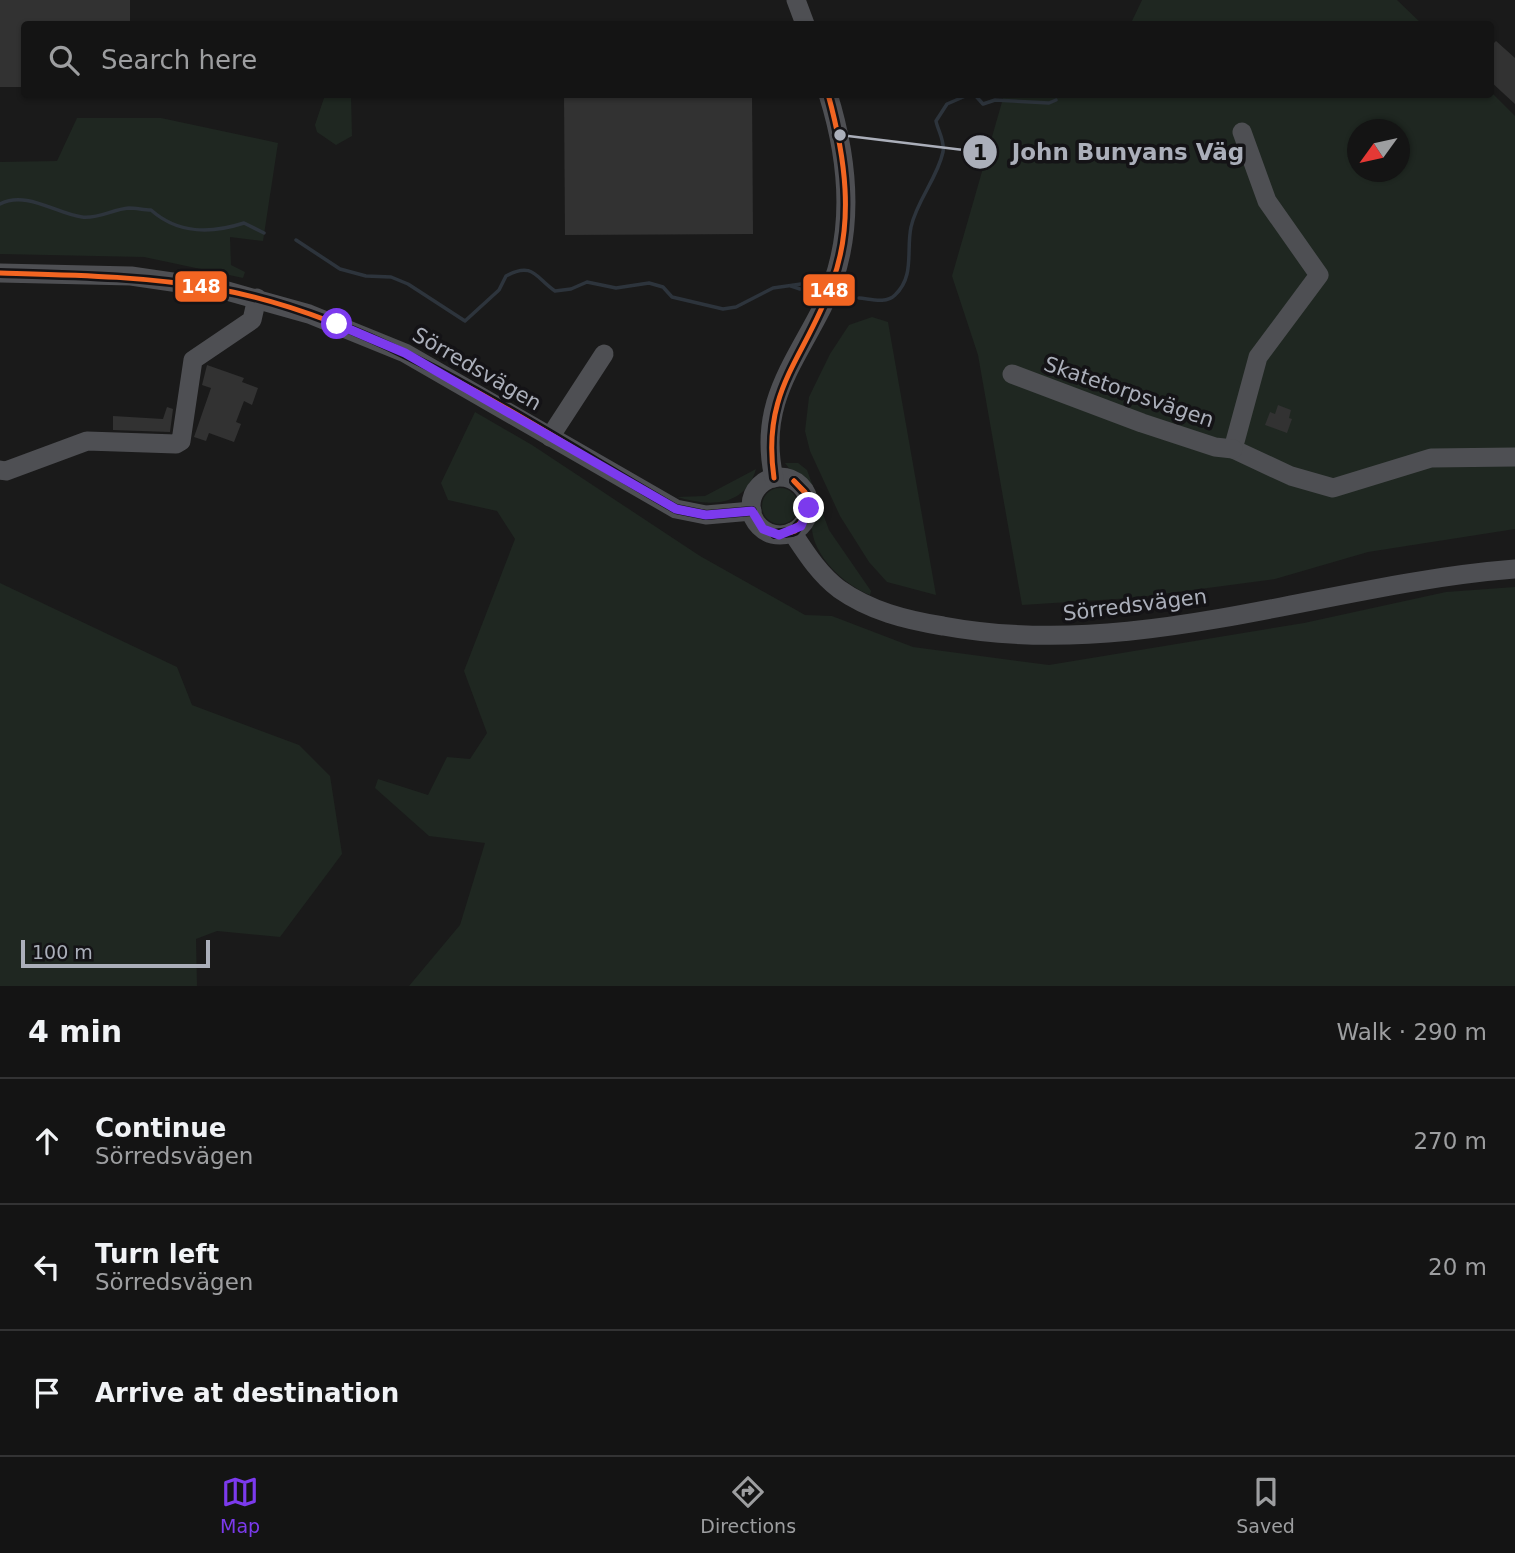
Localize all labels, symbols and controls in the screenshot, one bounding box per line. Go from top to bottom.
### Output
search box [21,21,1494,98]
icon: search [45,41,83,79]
text: Search here [101,45,257,75]
north arrow [1347,119,1410,182]
callout: John Bunyans Väg [963,130,1258,174]
text: John Bunyans Väg [1010,139,1244,165]
text: 1 [973,141,987,165]
line badge: 148 [174,270,228,303]
line badge: 148 [802,273,856,307]
text: 148 [181,275,221,297]
text: 148 [809,279,849,301]
route start [321,308,352,339]
street label: Sörredsvägen [408,322,546,416]
street label: Skatetorpsvägen [1041,352,1217,432]
route end [793,492,824,523]
street label: Sörredsvägen [1062,584,1208,626]
scale bar [21,937,210,969]
text: 100 m [32,941,93,963]
text: 4 min [28,1014,122,1049]
text: Walk · 290 m [1336,1019,1487,1045]
text: Continue [95,1113,226,1143]
icon: ahead [28,1122,66,1160]
text: 270 m [1413,1128,1487,1154]
text: Sörredsvägen [95,1143,253,1169]
text: Turn left [95,1239,219,1269]
icon: left [28,1248,66,1286]
text: 20 m [1428,1254,1487,1280]
text: Sörredsvägen [95,1269,253,1295]
icon: arrive [28,1374,66,1412]
text: Arrive at destination [95,1378,399,1408]
tab: Map [220,1473,260,1537]
tab: Directions [700,1473,796,1537]
tab: Saved [1236,1473,1295,1537]

